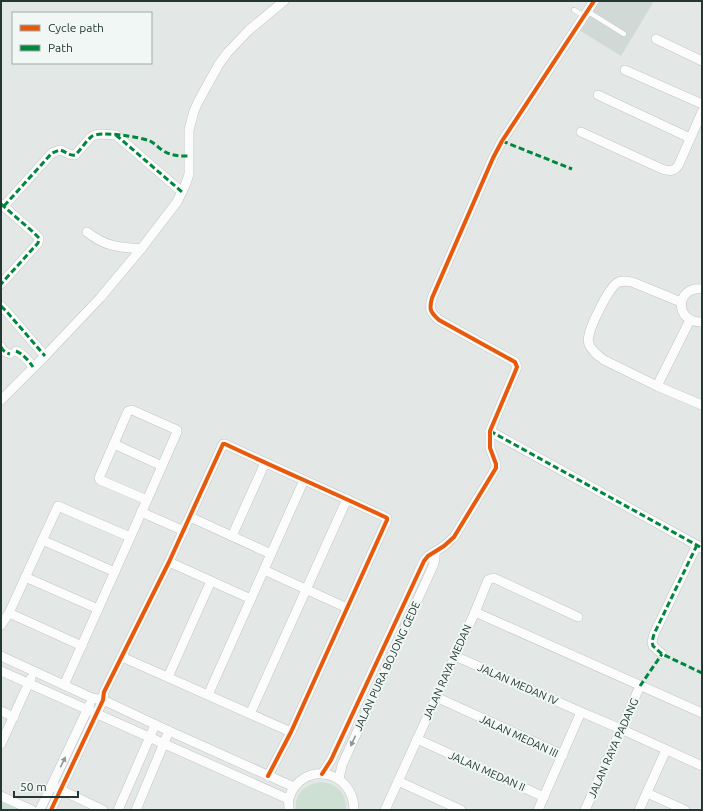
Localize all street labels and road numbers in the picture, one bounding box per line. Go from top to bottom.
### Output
street label: JALAN PURA BOJONG GEDE [352,599,422,733]
street label: JALAN RAYA MEDAN [421,622,473,722]
street label: JALAN MEDAN IV [476,661,560,707]
street label: JALAN RAYA PADANG [586,696,640,800]
street label: JALAN MEDAN III [478,713,560,759]
street label: JALAN MEDAN II [447,749,527,793]

